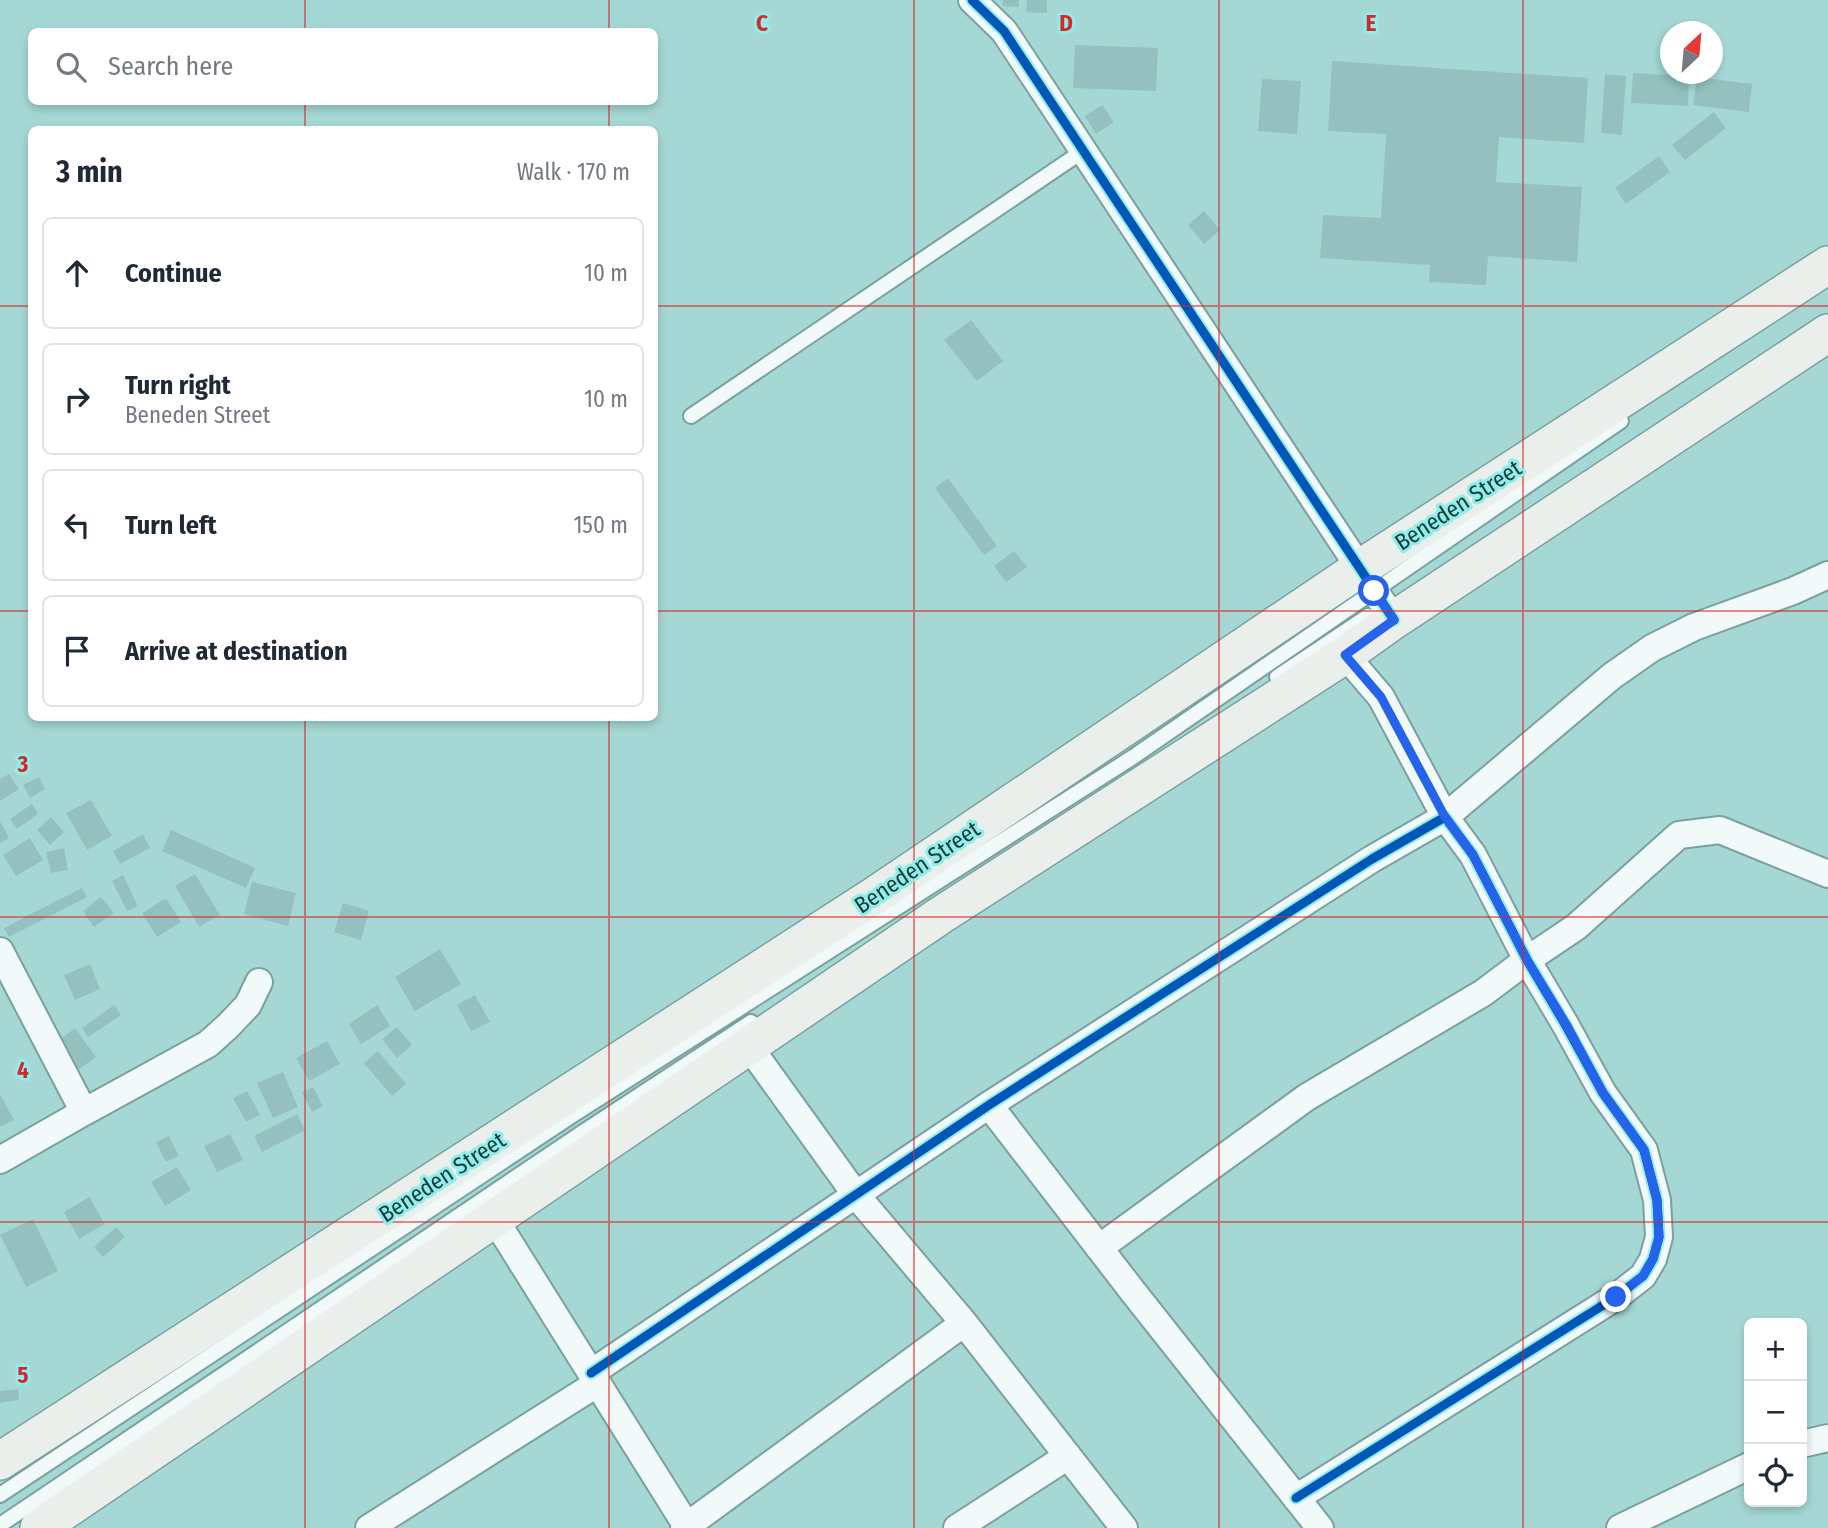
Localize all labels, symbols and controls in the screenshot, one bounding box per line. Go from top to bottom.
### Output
text: C [756,9,768,37]
text: D [1059,9,1073,37]
text: E [1366,9,1377,37]
north arrow [1660,21,1723,84]
search box [28,28,658,105]
icon: search [52,48,90,86]
text: Search here [108,51,233,82]
text: 3 min [56,154,123,190]
text: Walk · 170 m [517,158,630,186]
icon: ahead [58,254,96,292]
text: Continue [125,258,222,289]
text: 10 m [584,259,628,287]
text: Turn right [125,370,231,401]
icon: right [58,380,96,418]
text: 10 m [584,385,628,413]
text: Beneden Street [125,401,270,429]
street label: Beneden Street [1389,453,1527,556]
icon: left [58,506,96,544]
text: Turn left [125,510,217,541]
text: 150 m [573,511,628,539]
route start [1358,575,1389,606]
icon: arrive [58,632,96,670]
text: Arrive at destination [125,636,348,667]
text: 3 [17,750,29,778]
street label: Beneden Street [849,815,985,919]
text: 4 [17,1056,29,1084]
street label: Beneden Street [373,1125,511,1228]
route end [1600,1281,1631,1312]
map controls [1744,1318,1807,1507]
button: + [1744,1318,1807,1381]
text: 5 [17,1361,29,1389]
button: − [1744,1381,1807,1444]
button: locate [1744,1444,1807,1507]

